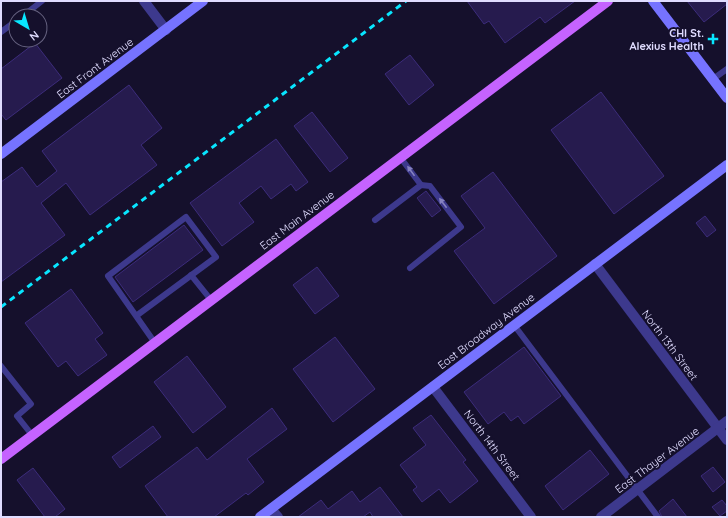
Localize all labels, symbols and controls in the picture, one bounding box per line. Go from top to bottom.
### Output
north arrow [8,8,48,48]
place label: CHI St. Alexius Health [630,26,704,53]
text: N [27,28,42,44]
marker: CHI St. Alexius Health [707,33,719,45]
street label: East Front Avenue [54,35,136,101]
one-way arrow [406,165,415,176]
street label: East Main Avenue [257,187,337,253]
one-way arrow [439,197,447,208]
street label: East Broadway Avenue [435,290,537,372]
street label: North 13th Street [639,307,701,383]
street label: North 14th Street [461,407,523,483]
street label: East Thayer Avenue [612,424,702,496]

